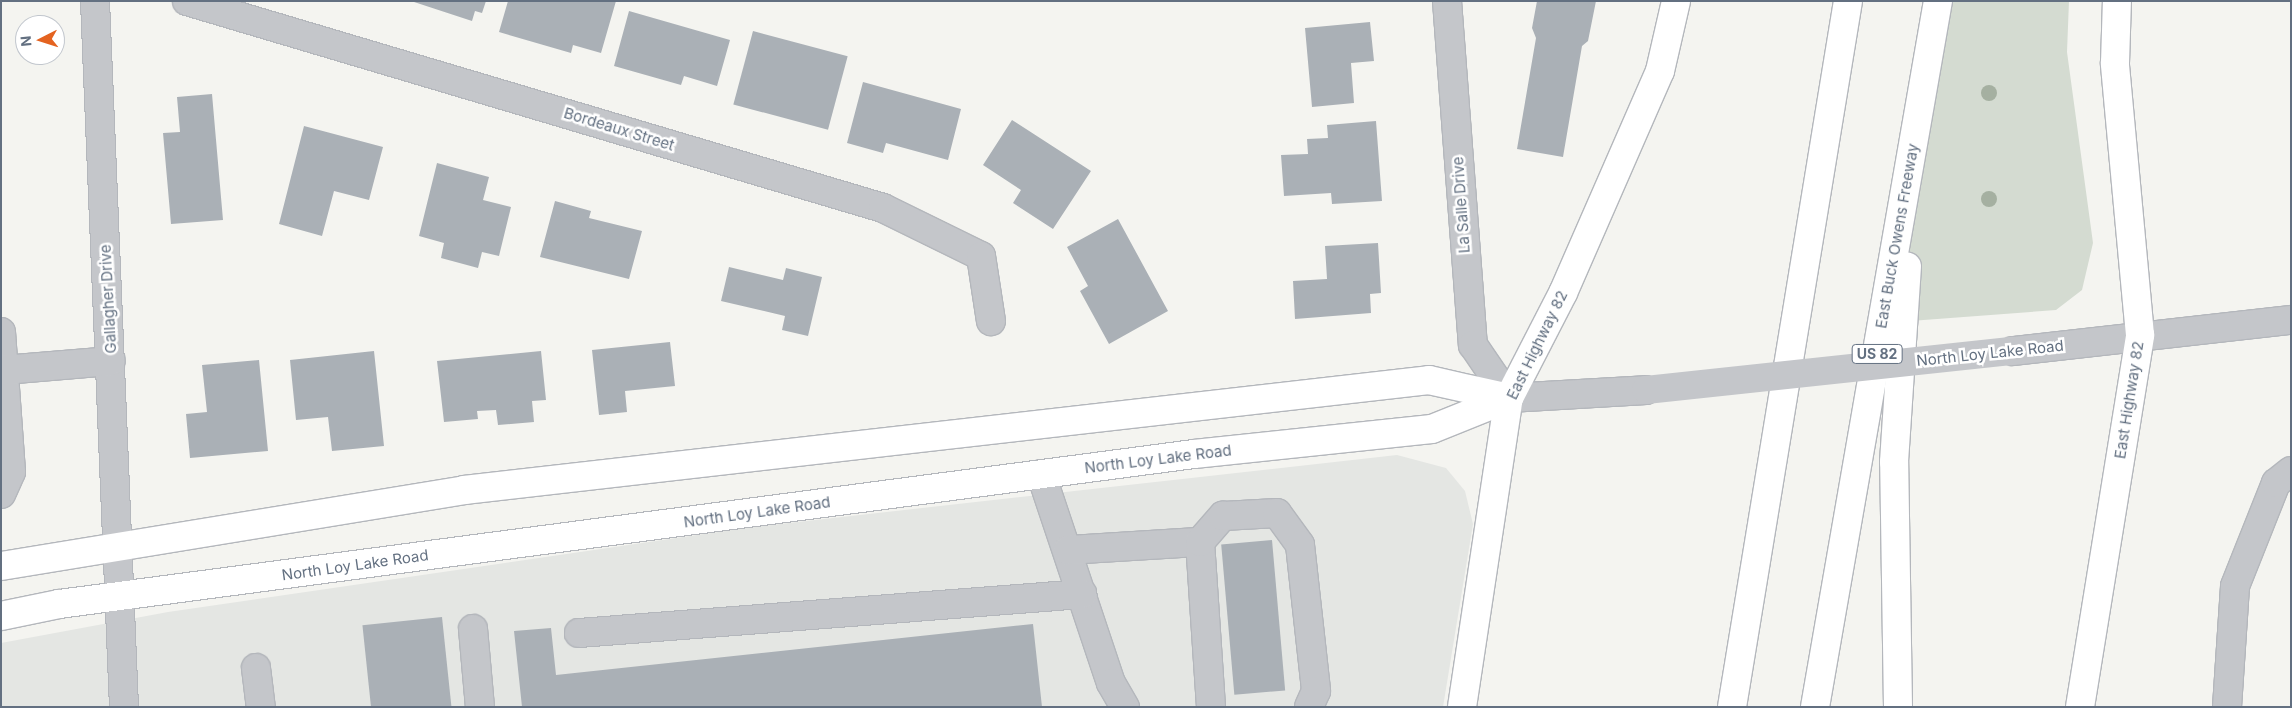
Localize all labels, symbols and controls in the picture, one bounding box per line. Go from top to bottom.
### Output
north arrow [15,15,65,65]
text: N [17,35,34,47]
street label: Bordeaux Street [562,104,676,154]
street label: East Buck Owens Freeway [1872,142,1922,330]
street label: La Salle Drive [1449,156,1473,254]
street label: Gallagher Drive [96,244,120,354]
street label: East Highway 82 [1503,288,1571,402]
street label: North Loy Lake Road [1915,336,2065,370]
street label: East Highway 82 [2111,340,2147,460]
road number: US 82 [1851,342,1903,366]
street label: North Loy Lake Road [1083,441,1233,477]
street label: North Loy Lake Road [682,493,832,531]
street label: North Loy Lake Road [280,546,430,584]

